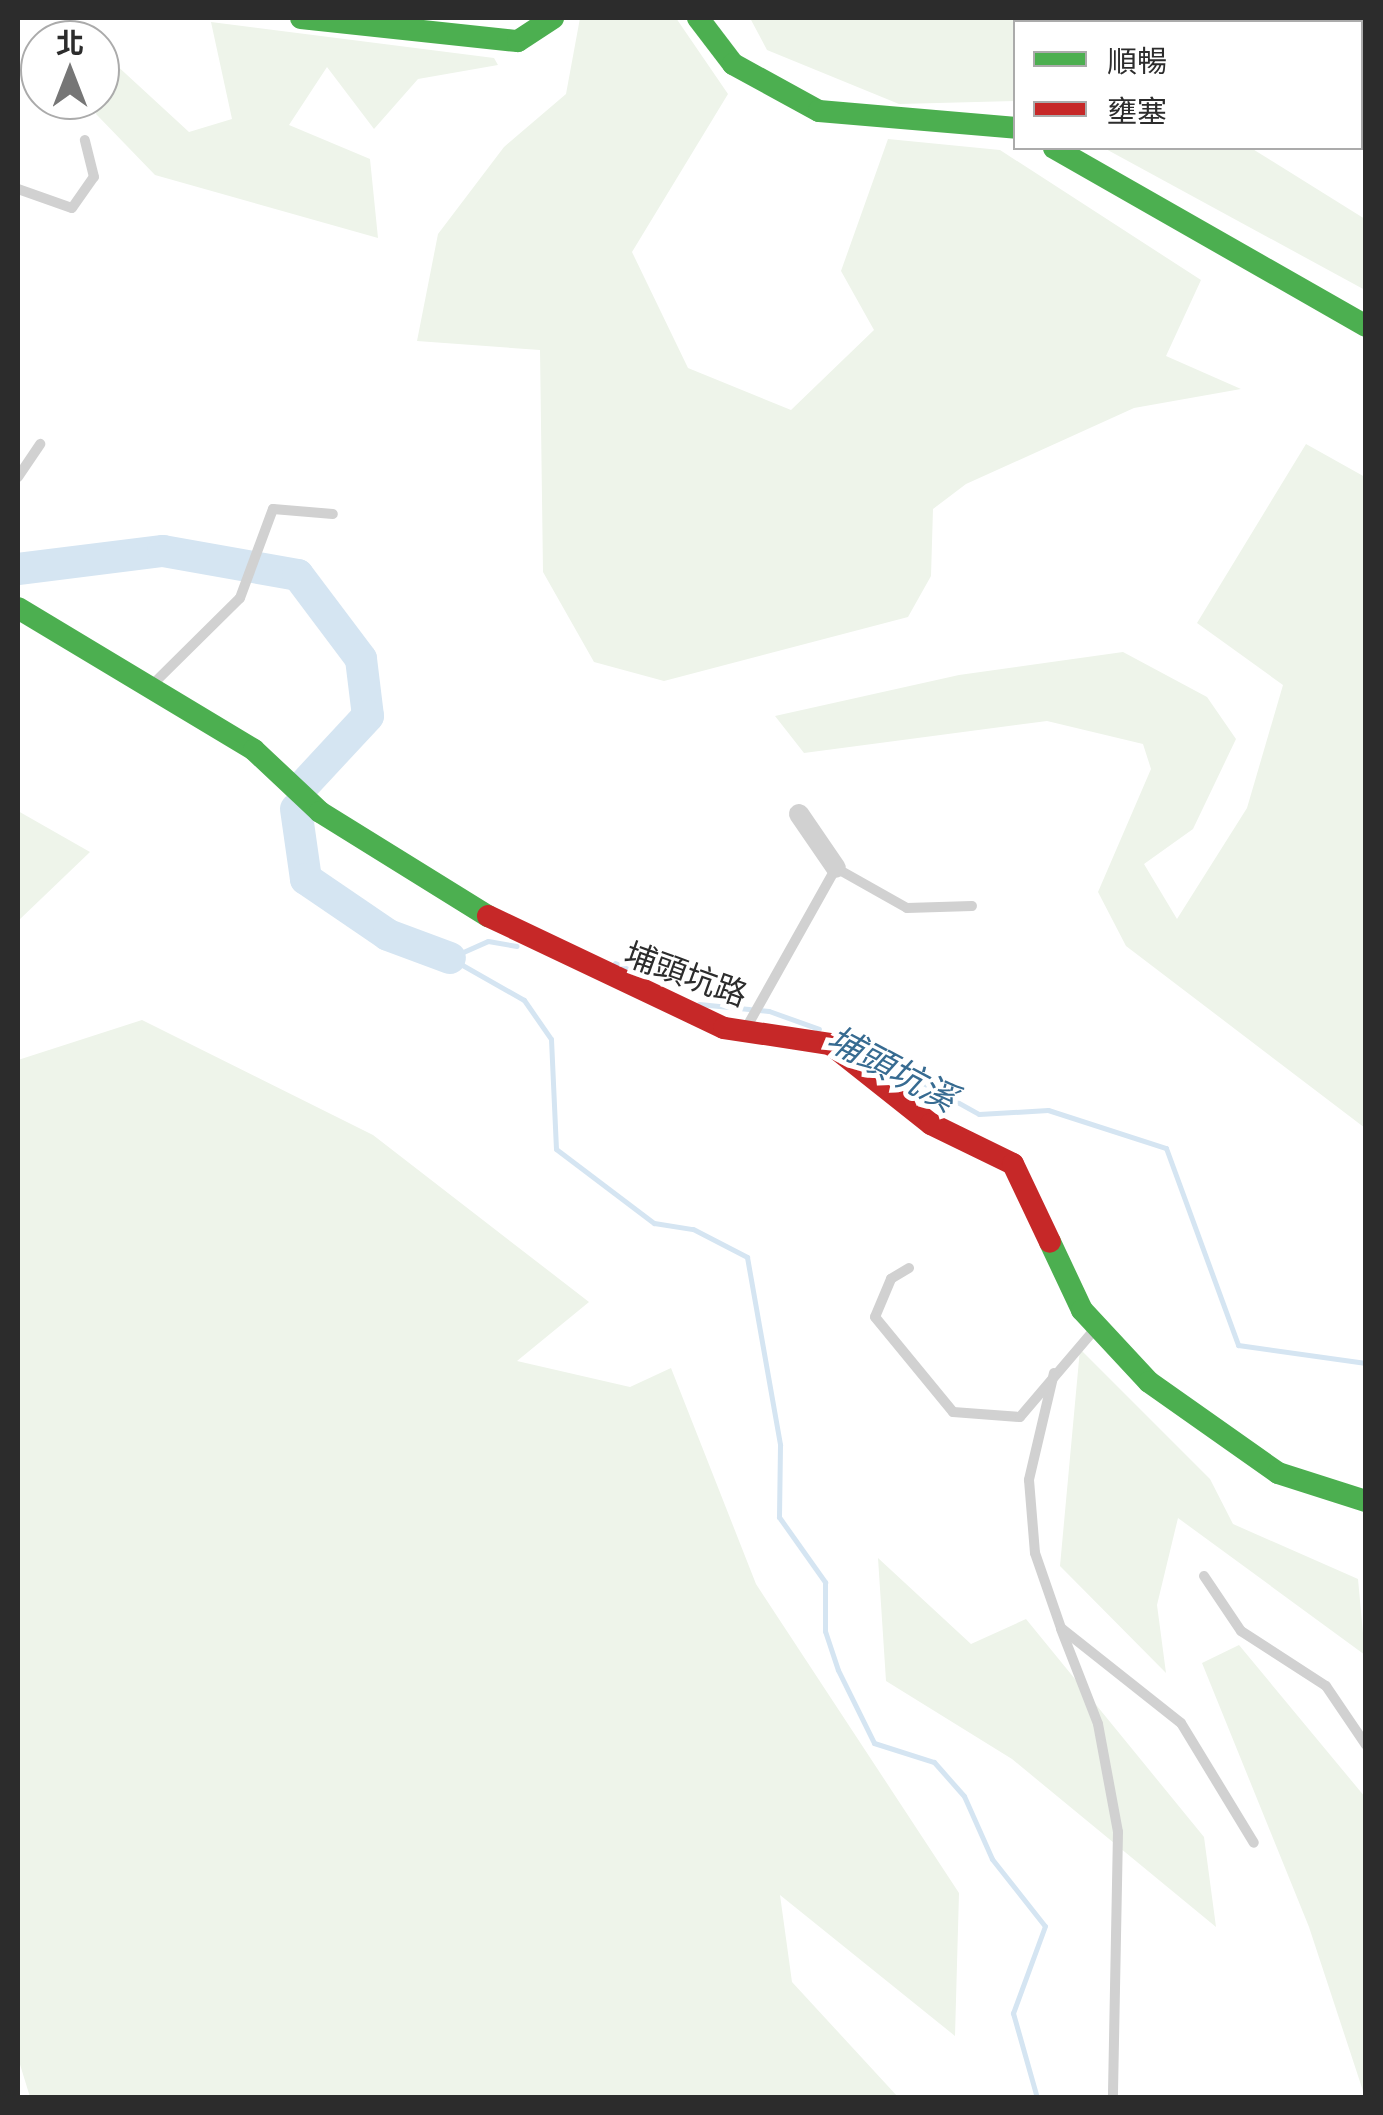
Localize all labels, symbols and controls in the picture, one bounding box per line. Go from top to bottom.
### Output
north arrow [20,20,120,120]
legend [1013,20,1363,150]
text: 北 [56,23,84,61]
text: 順暢 [1107,40,1167,81]
text: 壅塞 [1107,90,1167,131]
street label: 埔頭坑路 [619,934,753,1014]
water label: 埔頭坑溪 [820,1017,964,1119]

